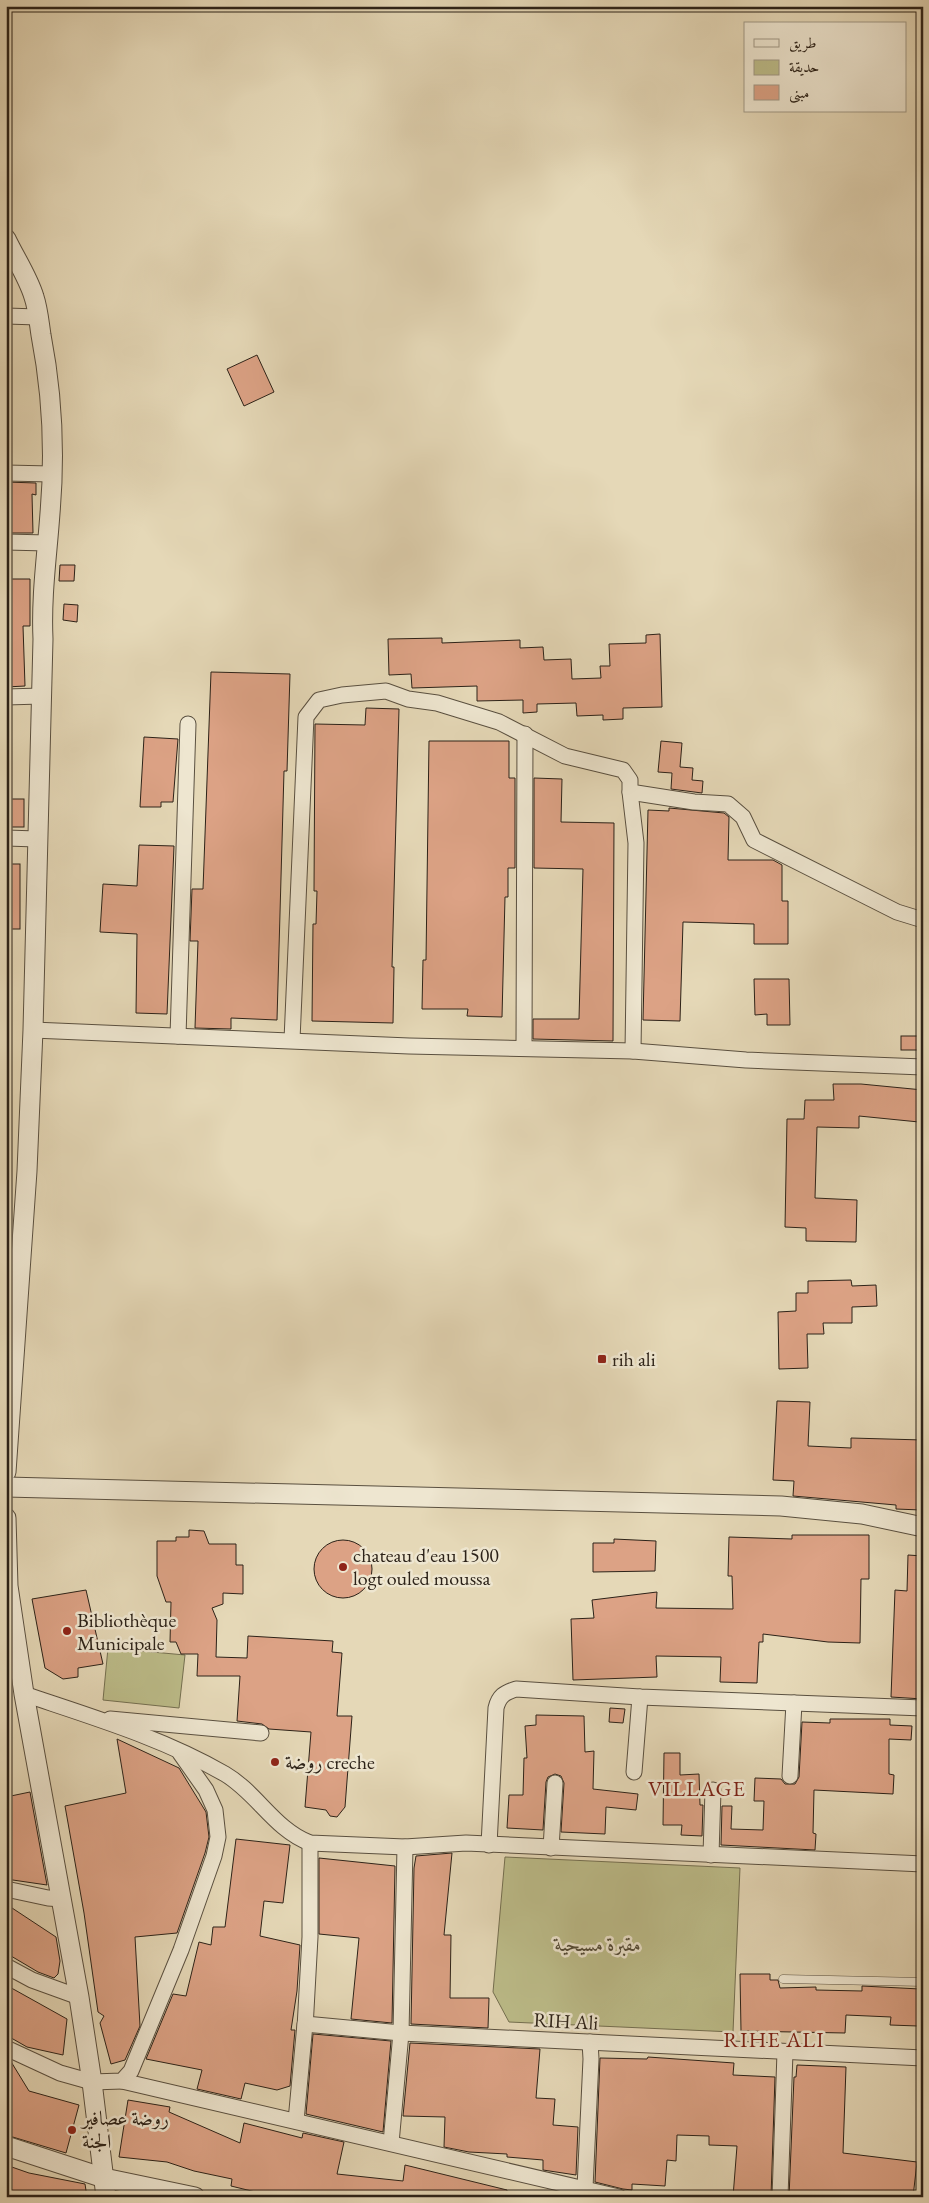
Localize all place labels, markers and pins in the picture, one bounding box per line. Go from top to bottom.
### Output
place label: rih ali [612,1346,656,1372]
marker: rih ali [596,1353,608,1365]
place label: chateau d'eau 1500 logt ouled moussa [353,1542,499,1591]
marker: chateau d'eau 1500 logt ouled moussa [337,1561,349,1573]
place label: Bibliothèque Municipale [77,1607,176,1656]
marker: Bibliothèque Municipale [61,1625,73,1637]
place label: روضة creche [285,1749,375,1775]
marker: روضة creche [269,1756,281,1768]
place label: روضة عصافير الجنة [80,2105,169,2154]
marker: روضة عصافير الجنة [66,2124,78,2136]

